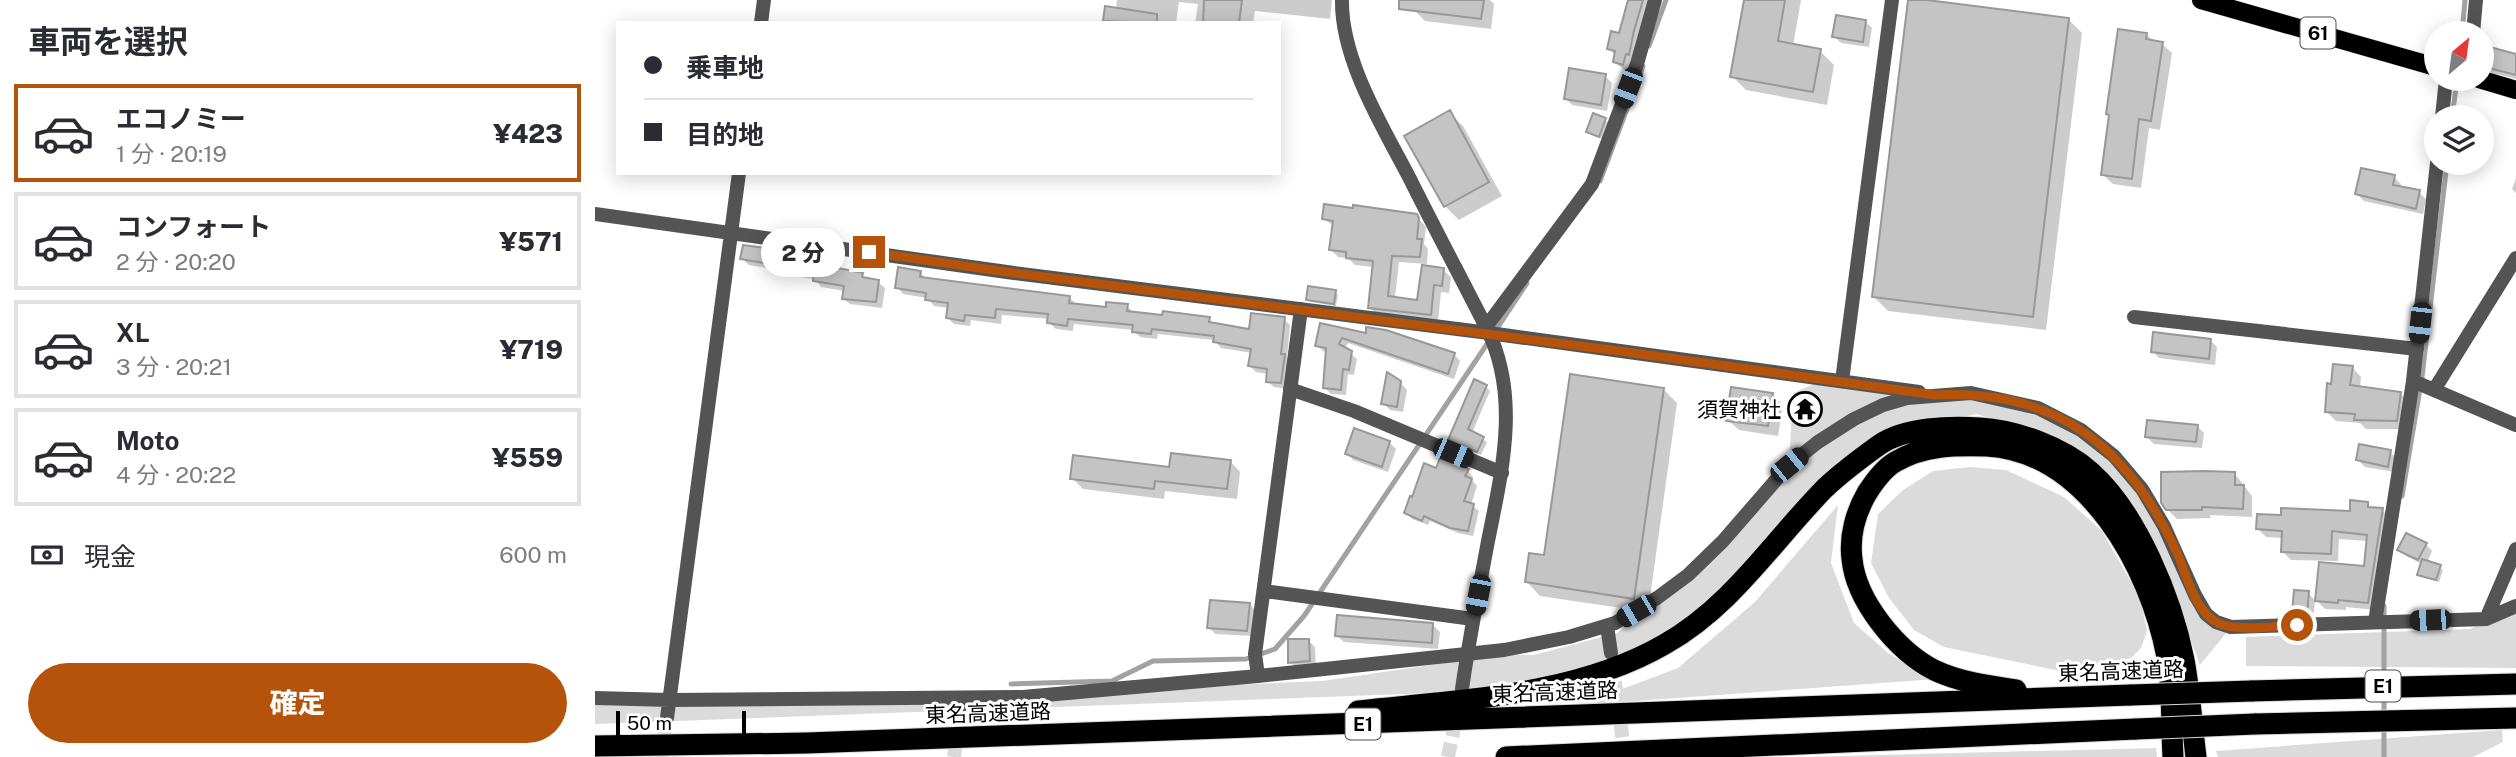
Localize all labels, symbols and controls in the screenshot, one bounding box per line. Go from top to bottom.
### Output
road number: 61 [2301,18,2335,48]
north arrow [2424,21,2494,91]
map controls [2424,21,2494,175]
text: 車両を選択 [28,23,188,60]
text: 乗車地 [686,52,764,83]
car [1611,65,1646,111]
icon: car [32,102,95,165]
text: エコノミー [116,103,246,134]
button: layers [2424,105,2494,175]
text: ¥423 [493,118,563,149]
text: 目的地 [686,119,764,150]
text: 1 分 · 20:19 [116,140,227,167]
icon: car [32,210,95,273]
text: コンフォート [116,211,271,242]
text: ¥571 [499,226,563,257]
callout: 2 分 [761,228,845,276]
route end [853,236,885,268]
text: 2 分 [781,239,825,266]
text: 2 分 · 20:20 [116,248,236,275]
car [2408,301,2433,345]
text: XL [116,317,150,348]
icon: car [32,318,95,381]
text: ¥719 [500,334,563,365]
text: 3 分 · 20:21 [116,353,232,380]
temple icon: 須賀神社 [1786,390,1824,428]
place label: 須賀神社 [1697,397,1781,422]
text: Moto [116,425,179,456]
icon: car [32,426,95,489]
car [1430,435,1477,471]
text: ¥559 [492,442,563,473]
car [1767,444,1812,486]
text: 4 分 · 20:22 [116,461,236,488]
icon: cash [28,536,66,574]
text: 現金 [84,541,136,572]
text: 600 m [499,541,567,568]
car [1464,572,1493,618]
car [1613,591,1660,631]
route start [2281,609,2313,641]
car [2409,609,2452,631]
street label: 東名高速道路 [2058,656,2184,686]
button: 確定 [28,663,567,743]
road number: E1 [2365,670,2401,702]
street label: 東名高速道路 [1492,677,1618,707]
street label: 東名高速道路 [925,698,1051,728]
scale bar [616,708,745,740]
road number: E1 [1345,708,1381,740]
text: 50 m [627,712,672,734]

